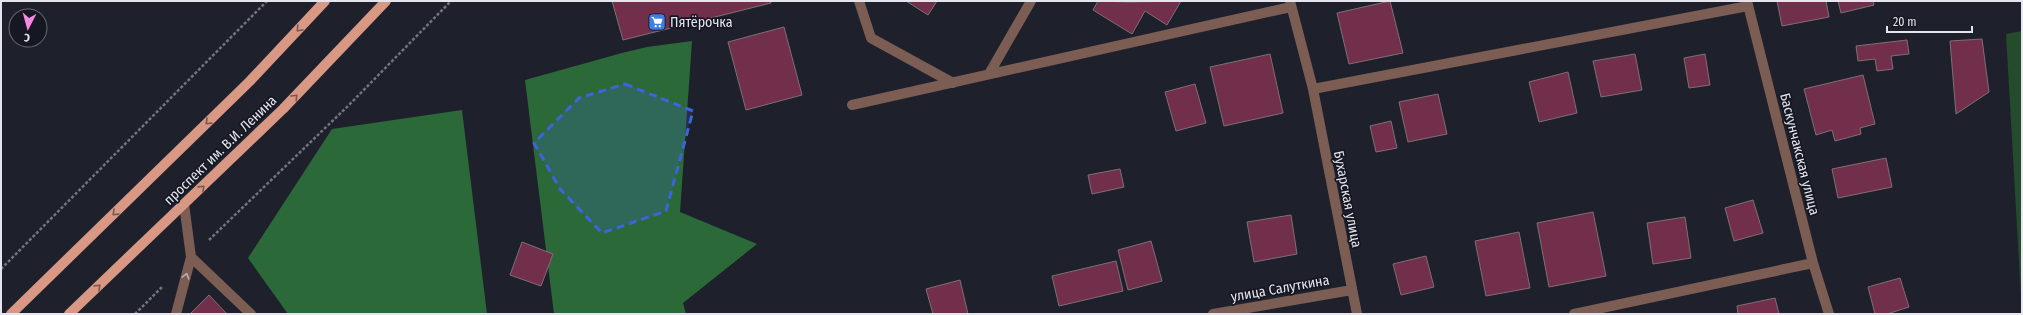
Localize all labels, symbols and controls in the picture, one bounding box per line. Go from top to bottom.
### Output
north arrow [8,8,48,48]
scale bar [1887,8,1972,34]
supermarket icon: Пятёрочка [647,12,667,32]
place label: Пятёрочка [670,14,733,31]
text: 20 m [1893,15,1917,29]
one-way arrow [296,25,303,32]
text: С [23,31,31,44]
street label: Баскунчакская улица [1776,91,1823,217]
street label: проспект им. В.И. Ленина [160,92,280,209]
one-way arrow [290,94,298,102]
one-way arrow [205,118,213,125]
street label: Бухарская улица [1330,149,1365,249]
one-way arrow [197,185,205,192]
one-way arrow [112,208,120,216]
street label: улица Салуткина [1230,271,1331,306]
one-way arrow [181,273,190,280]
one-way arrow [93,285,100,292]

